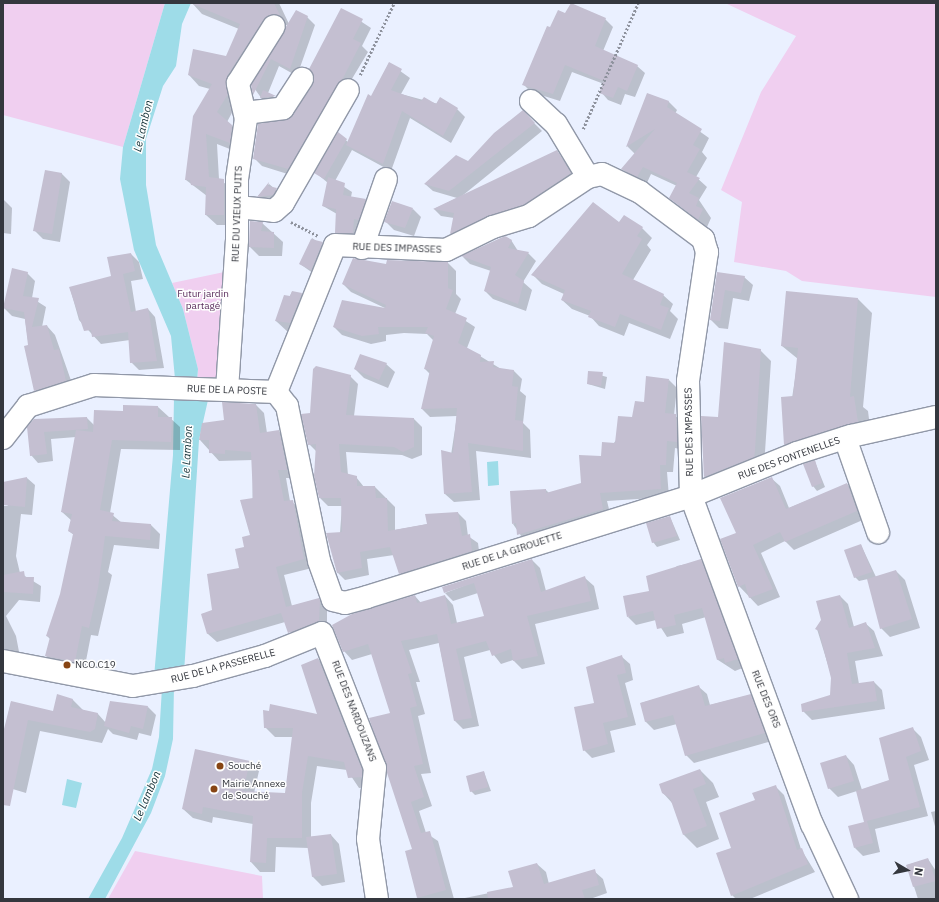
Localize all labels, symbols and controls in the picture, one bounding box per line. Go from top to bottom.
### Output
water label: Le Lambon [131,99,155,153]
street label: RUE DU VIEUX PUITS [229,166,245,262]
street label: RUE DES IMPASSES [352,240,442,256]
park label: Futur jardin partagé [177,287,229,310]
street label: RUE DE LA POSTE [187,383,267,397]
street label: RUE DES IMPASSES [682,387,696,477]
water label: Le Lambon [179,425,195,479]
street label: RUE DES FONTENELLES [736,434,842,482]
street label: RUE DE LA GIROUETTE [460,529,564,573]
street label: RUE DE LA PASSERELLE [169,646,277,686]
place label: NCO C19 [75,659,116,671]
street label: RUE DES NARDOUZANS [329,659,379,763]
marker: NCO C19 [62,660,72,670]
street label: RUE DES ORS [749,668,783,730]
place label: Souché [228,760,261,772]
marker: Souché [215,761,225,771]
water label: Le Lambon [131,769,163,823]
place label: Mairie Annexe de Souché [222,777,286,800]
marker: Mairie Annexe de Souché [209,784,219,794]
north arrow [887,850,927,890]
text: N [911,867,926,877]

